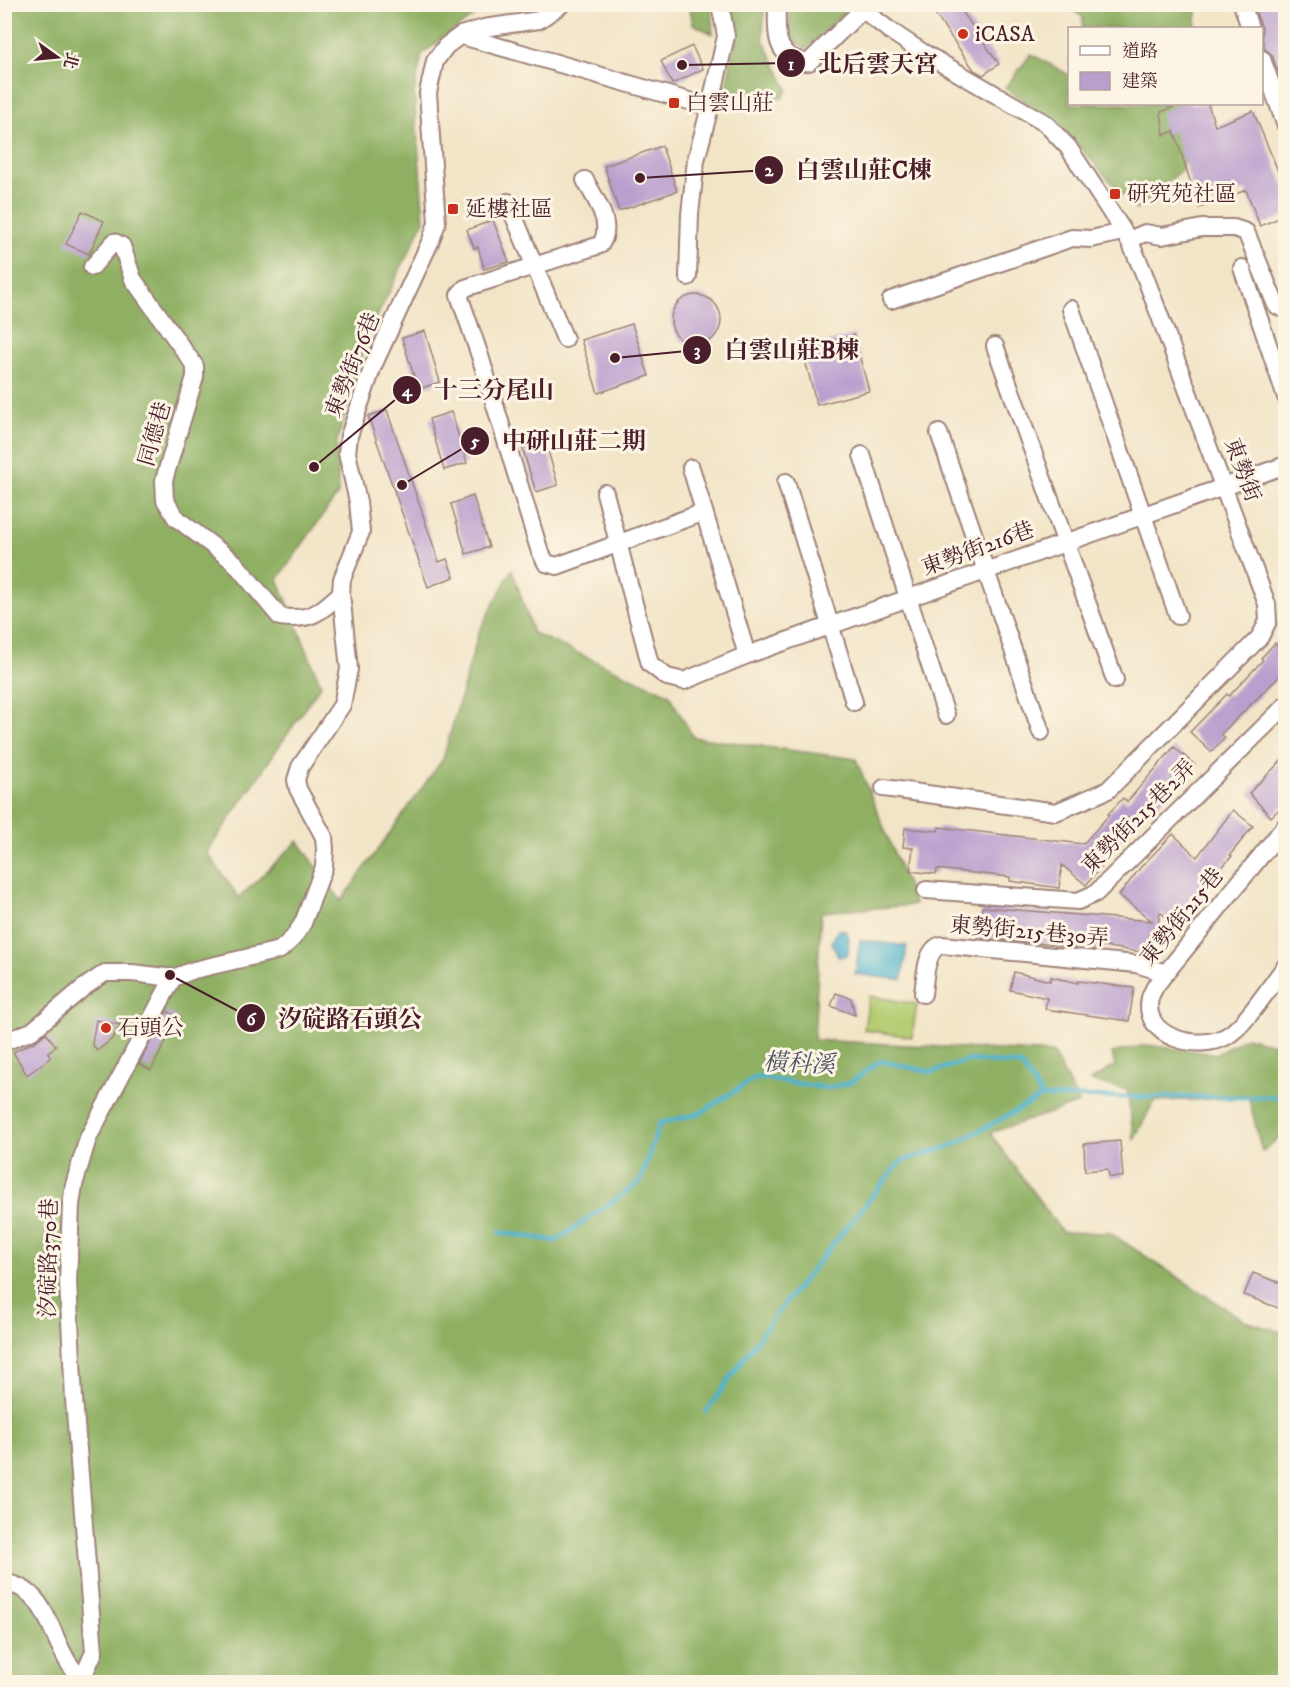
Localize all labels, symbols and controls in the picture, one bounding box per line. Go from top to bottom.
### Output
place label: iCASA [975,21,1036,48]
north arrow [27,27,87,87]
marker: iCASA [956,27,970,41]
legend [1068,27,1263,105]
text: 道路 [1122,41,1158,63]
callout: 北后雲天宮 [776,42,950,84]
text: 北 [59,50,82,71]
text: 北后雲天宮 [818,50,938,80]
text: 1 [788,54,795,76]
text: 建築 [1122,71,1158,93]
place label: 白雲山莊 [686,90,774,117]
marker: 白雲山莊 [667,96,681,110]
callout: 白雲山莊C棟 [754,149,944,191]
text: 白雲山莊C棟 [796,156,932,186]
text: 2 [765,160,775,182]
place label: 研究苑社區 [1127,181,1237,208]
marker: 研究苑社區 [1108,187,1122,201]
place label: 延樓社區 [465,196,553,223]
marker: 延樓社區 [446,202,460,216]
street label: 東勢街76巷 [320,308,386,422]
callout: 白雲山莊B棟 [682,329,871,371]
text: 白雲山莊B棟 [724,336,860,366]
text: 3 [694,340,701,362]
callout: 十三分尾山 [392,369,566,411]
text: 十三分尾山 [434,376,554,406]
text: 4 [401,380,413,402]
street label: 同德巷 [133,399,177,469]
callout: 中研山莊二期 [460,420,658,462]
text: 中研山莊二期 [502,427,646,457]
text: 5 [470,431,480,453]
street label: 東勢街 [1218,434,1266,506]
street label: 東勢街216巷 [918,516,1038,582]
street label: 東勢街215巷2弄 [1076,754,1202,880]
street label: 東勢街215巷 [1134,863,1230,971]
street label: 東勢街215巷30弄 [948,912,1110,952]
callout: 汐碇路石頭公 [236,997,434,1039]
text: 汐碇路石頭公 [278,1005,422,1035]
text: 6 [246,1009,257,1031]
place label: 石頭公 [118,1015,184,1042]
marker: 石頭公 [99,1021,113,1035]
water label: 橫科溪 [762,1048,838,1080]
street label: 汐碇路370巷 [34,1198,64,1318]

